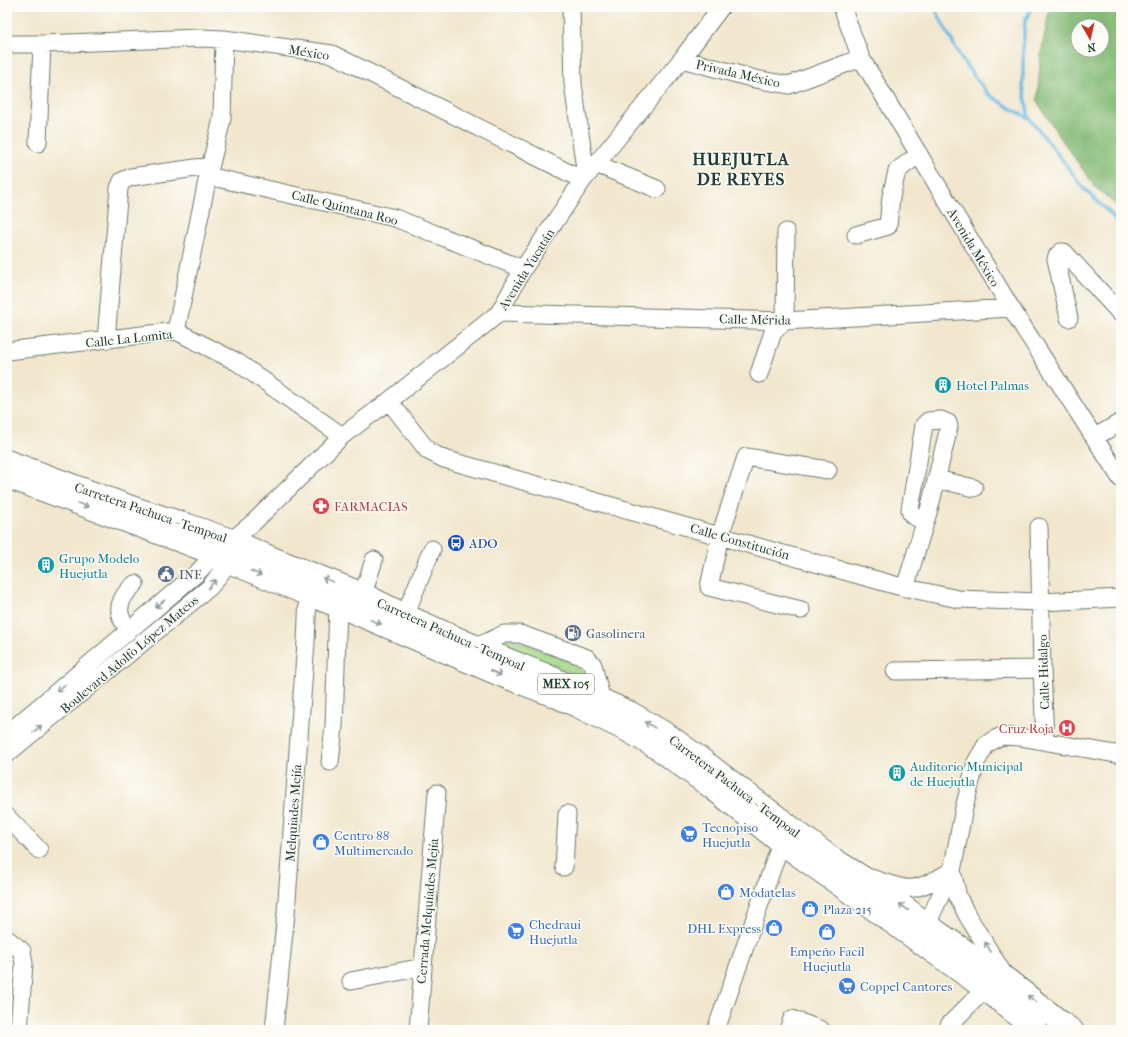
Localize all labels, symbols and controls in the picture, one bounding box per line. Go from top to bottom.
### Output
north arrow [1070,18,1110,58]
text: N [1086,40,1097,55]
street label: México [288,42,331,63]
street label: Privada México [694,56,782,91]
district label: HUEJUTLA DE REYES [692,149,790,189]
street label: Calle Quintana Roo [290,187,400,228]
street label: Avenida México [944,204,1003,290]
street label: Avenida Yucatán [495,225,558,314]
street label: Calle Mérida [719,311,792,328]
street label: Calle La Lomita [85,326,174,351]
building icon: Hotel Palmas [933,375,953,395]
place label: Hotel Palmas [956,378,1029,393]
street label: Carretera Pachuca - Tempoal [73,479,229,546]
pharmacy icon: FARMACIAS [311,496,331,516]
place label: FARMACIAS [334,499,408,514]
one-way arrow [77,502,89,510]
street label: Calle Constitución [689,520,792,563]
bus stop icon: ADO [446,533,466,553]
place label: ADO [468,536,498,551]
place label: Grupo Modelo Huejutla [59,551,140,581]
building icon: Grupo Modelo Huejutla [36,555,56,575]
public building icon: INE [156,564,176,584]
place label: INE [179,567,202,582]
one-way arrow [250,570,262,577]
one-way arrow [322,575,334,583]
one-way arrow [208,578,216,589]
street label: Boulevard Adolfo López Mateos [57,592,202,717]
street label: Carretera Pachuca - Tempoal [375,595,527,674]
one-way arrow [155,599,166,608]
one-way arrow [370,619,382,626]
fuel station icon: Gasolinera [563,623,583,643]
place label: Gasolinera [586,626,646,641]
street label: Calle Hidalgo [1035,634,1052,710]
one-way arrow [490,670,502,677]
road number: MEX 105 [538,674,594,694]
one-way arrow [56,683,66,692]
hospital icon: Cruz Roja [1057,718,1077,738]
one-way arrow [644,720,656,728]
place label: Cruz Roja [999,721,1055,736]
one-way arrow [32,725,42,734]
street label: Carretera Pachuca - Tempoal [666,732,804,841]
place label: Auditorio Municipal de Huejutla [909,759,1023,789]
street label: Melquiades Mejía [283,763,304,862]
building icon: Auditorio Municipal de Huejutla [887,763,907,783]
place label: Tecnopiso Huejutla [702,820,759,850]
supermarket icon: Tecnopiso Huejutla [679,824,699,844]
place label: Centro 88 Multimercado [334,828,414,858]
shop icon: Centro 88 Multimercado [311,832,331,852]
street label: Cerrada Melquíades Mejía [414,837,441,984]
shop icon: Modatelas [716,882,736,902]
place label: Modatelas [739,885,796,900]
shop icon: Plaza 215 [800,899,820,919]
place label: Plaza 215 [823,902,872,917]
one-way arrow [898,902,909,911]
place label: Chedraui Huejutla [529,917,581,947]
shop icon: DHL Express [764,918,784,938]
supermarket icon: Chedraui Huejutla [506,921,526,941]
place label: DHL Express [687,921,761,936]
shop icon: Empeño Facil Huejutla [817,922,837,942]
one-way arrow [984,942,992,953]
place label: Empeño Facil Huejutla [789,944,865,974]
supermarket icon: Coppel Cantores [837,976,857,996]
place label: Coppel Cantores [860,979,952,994]
one-way arrow [1026,995,1037,1003]

